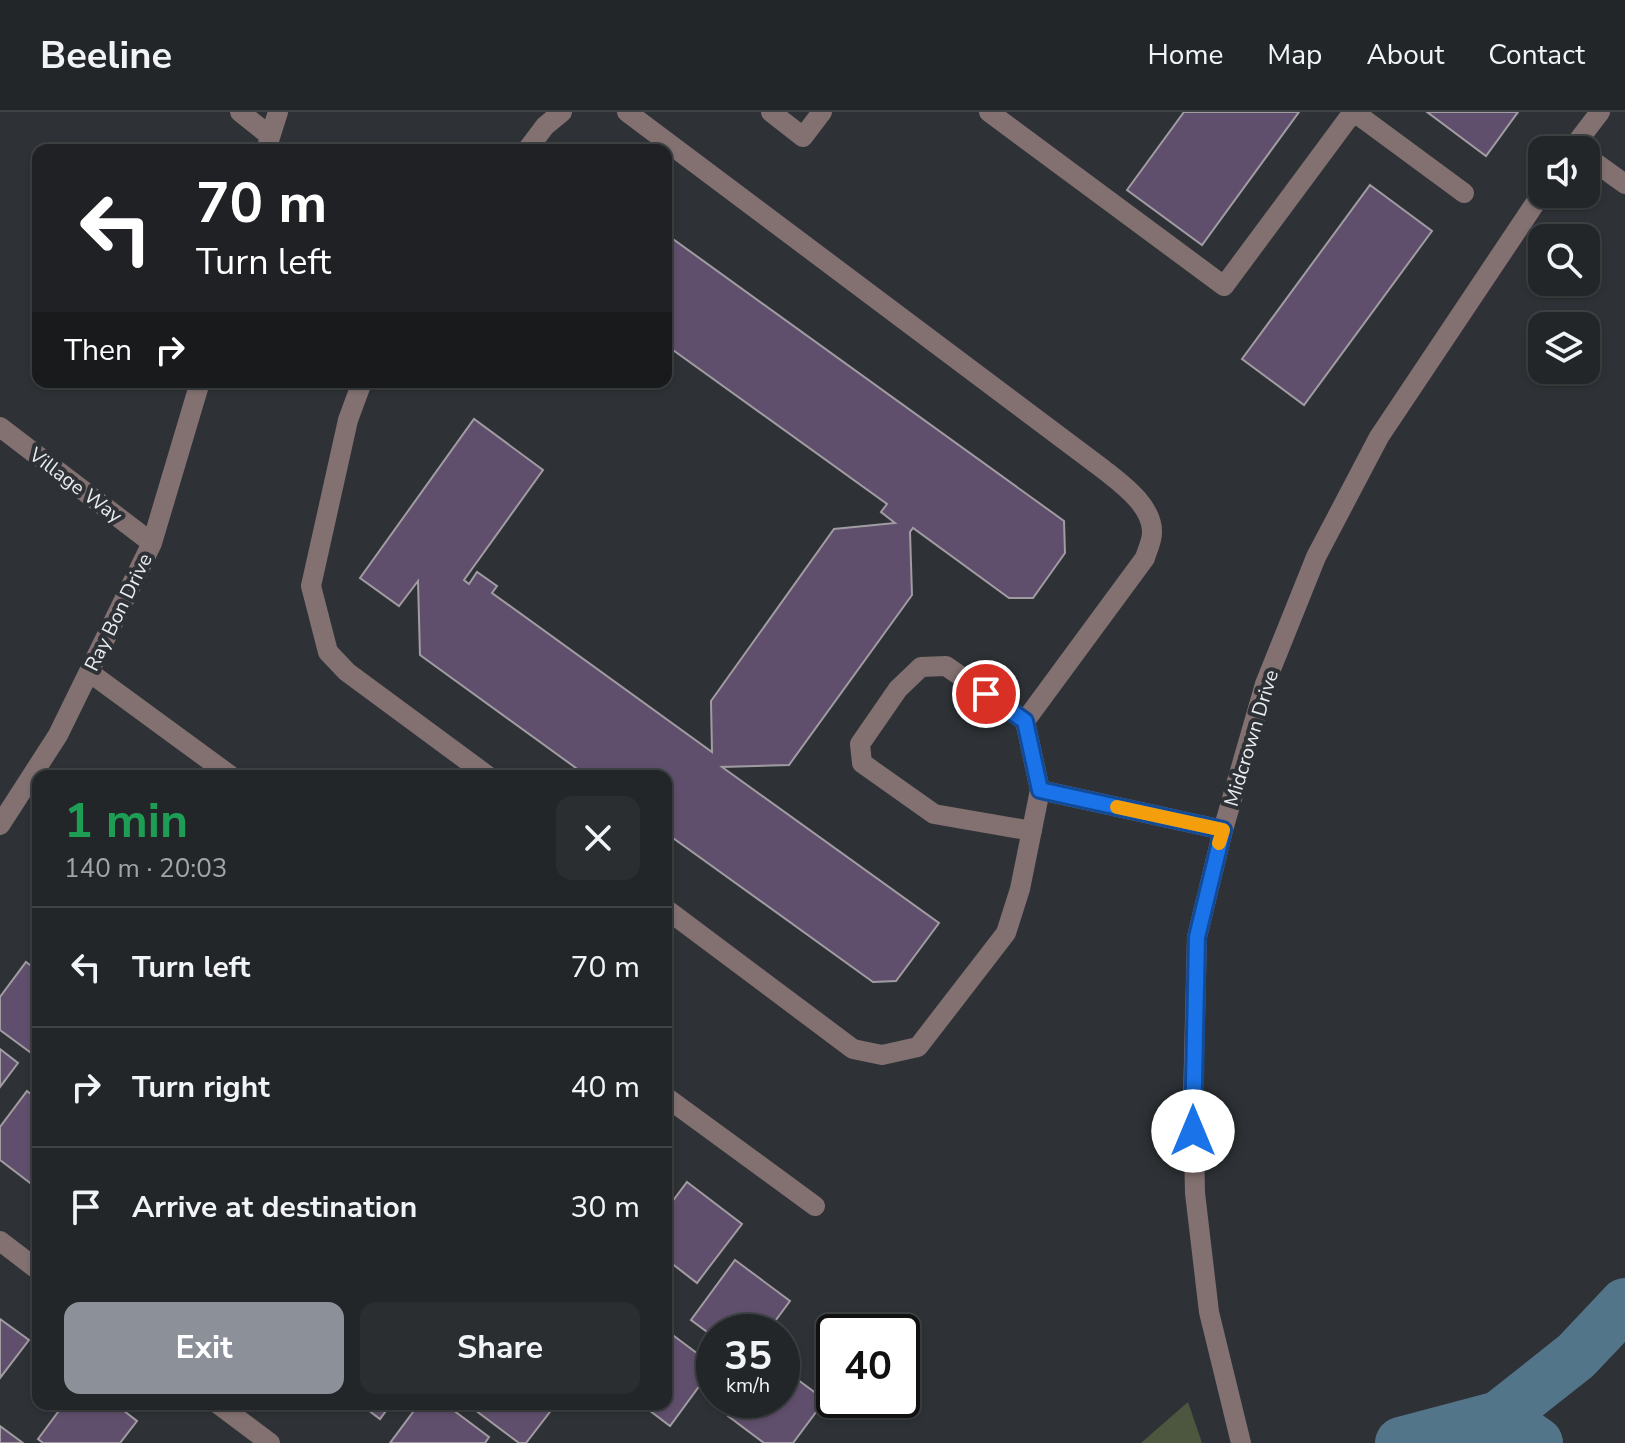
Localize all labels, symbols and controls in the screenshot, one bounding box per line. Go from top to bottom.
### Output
text: Beeline [40,30,172,81]
text: Home [1148,36,1223,74]
text: Map [1267,36,1322,74]
text: About [1366,36,1444,74]
text: Contact [1488,36,1585,74]
map controls [1528,136,1600,384]
button: sound [1528,136,1600,208]
text: 70 m [196,165,327,242]
icon: left [64,176,168,280]
button: search [1528,224,1600,296]
text: Turn left [196,238,331,287]
button: layers [1528,312,1600,384]
icon: right [148,328,192,372]
text: Then [64,330,132,371]
street label: Village Way [23,441,128,530]
street label: Ray Bon Drive [78,549,159,676]
pin [952,660,1020,728]
street label: Midcrown Drive [1218,667,1285,810]
icon: arrive [964,672,1008,716]
text: 1 min [64,788,188,854]
button: close [556,796,640,880]
text: 140 m · 20:03 [64,851,227,886]
icon: left [64,945,108,989]
text: Turn left [132,947,250,988]
text: 70 m [571,947,640,988]
icon: right [64,1065,108,1109]
text: Turn right [132,1067,270,1108]
text: 40 m [571,1067,640,1108]
position arrow [1151,1089,1235,1173]
icon: arrive [64,1185,108,1229]
text: Arrive at destination [132,1187,417,1228]
text: 30 m [571,1187,640,1228]
button: Exit [64,1302,344,1394]
button: Share [360,1302,640,1394]
speed limit sign: 40 [816,1314,920,1418]
text: 35 [724,1329,772,1383]
text: km/h [726,1372,770,1399]

